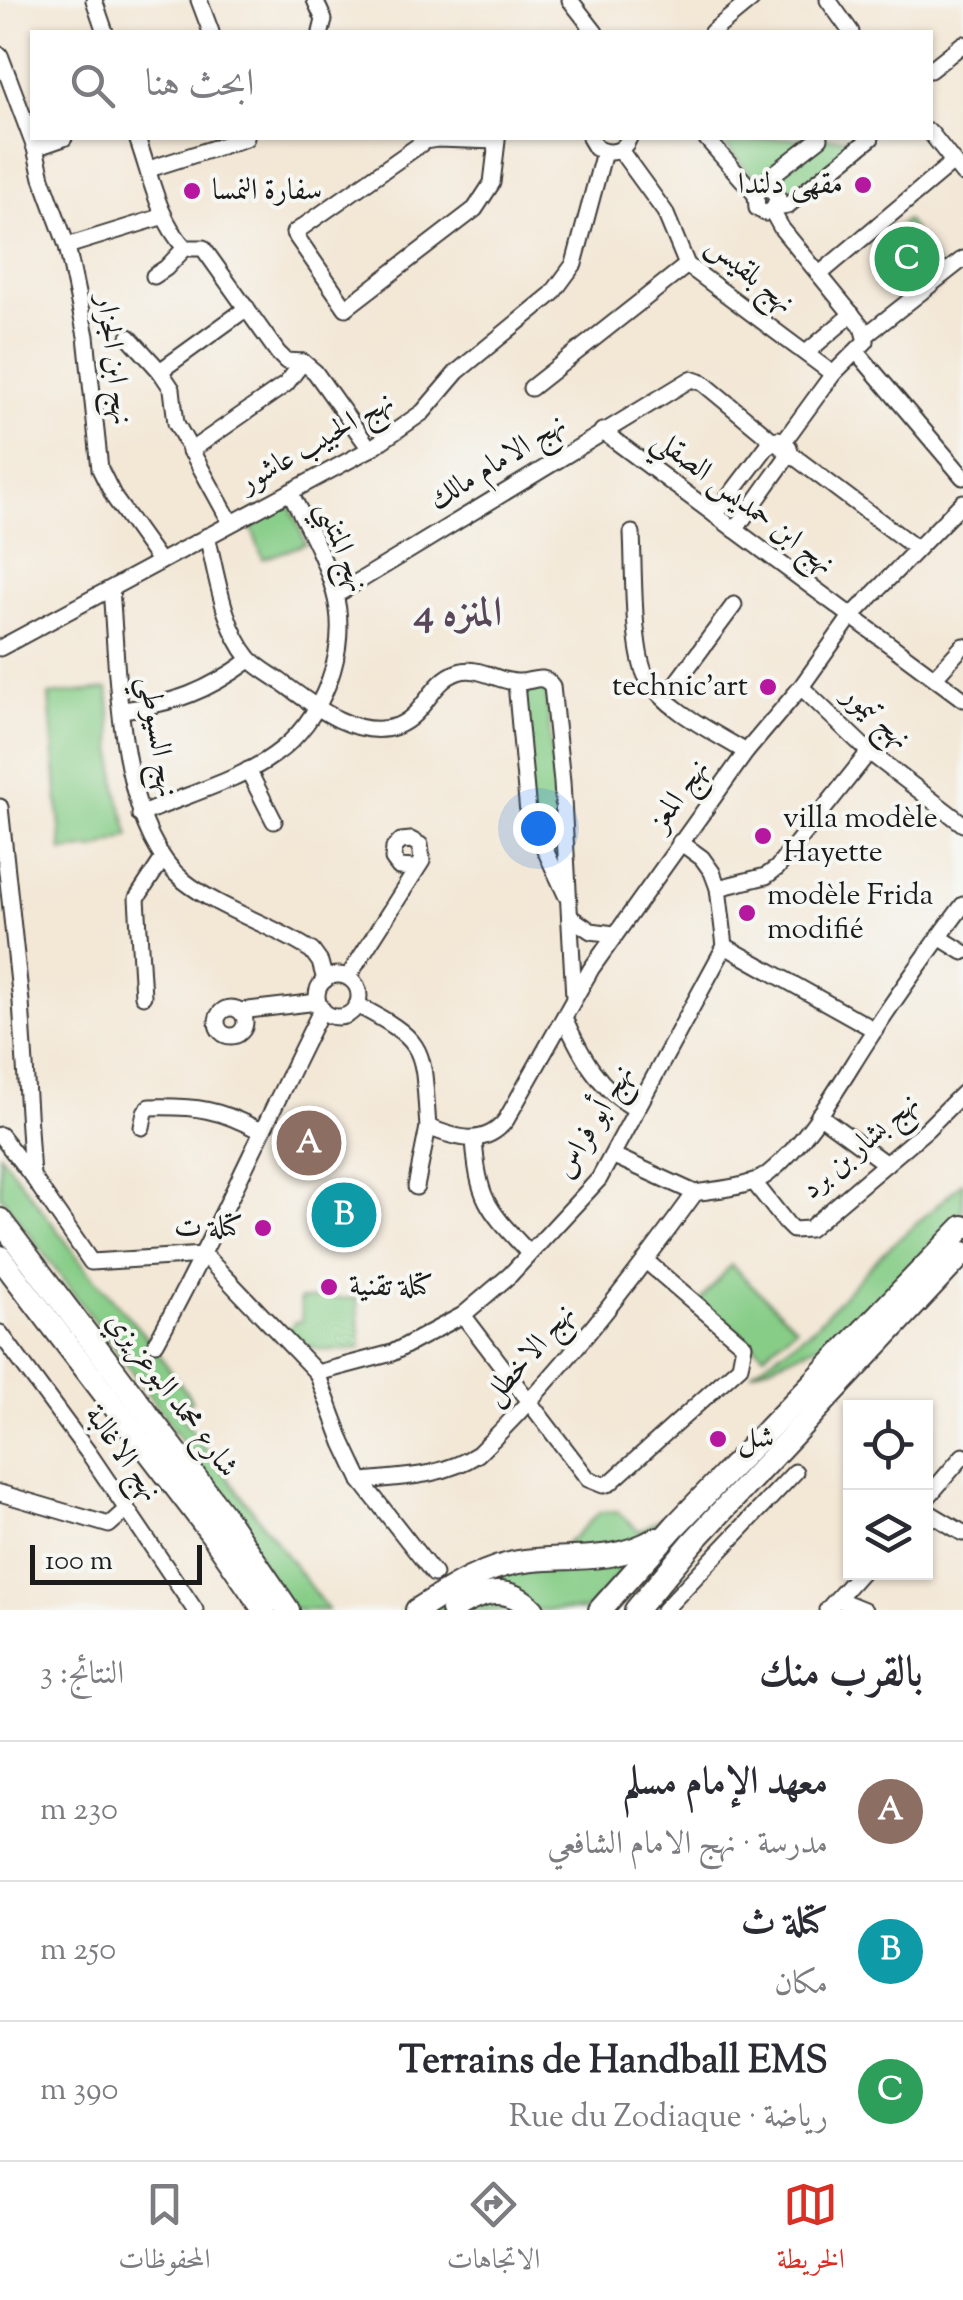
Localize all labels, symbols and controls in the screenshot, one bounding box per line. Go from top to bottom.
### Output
search box [30,30,933,140]
icon: search [65,58,120,113]
text: ابحث هنا [145,59,254,113]
place label: مقهى دلندا [738,164,843,207]
place label: سفارة النمسا [212,170,322,213]
marker: مقهى دلندا [852,174,874,196]
marker: سفارة النمسا [181,180,203,202]
pin: C [874,222,940,296]
street label: نهج بلقيس [694,225,804,327]
street label: نهج ابن الجزار [80,289,142,428]
street label: نهج الحبيب عاشور [229,381,404,509]
street label: نهج الامام مالك [421,404,576,525]
street label: نهج ابن حمديس الصقلي [639,420,844,590]
street label: نهج المتنبي [300,495,378,601]
district label: المنزه 4 [413,587,502,644]
place label: technic'art [612,666,748,709]
street label: نهج السيوطي [122,673,188,802]
street label: نهج تيمور [828,673,920,763]
marker: technic'art [757,676,779,698]
street label: نهج المعز [637,750,723,844]
place label: villa modèle Hayette [783,798,938,875]
your location [513,803,564,854]
marker: villa modèle Hayette [752,825,774,847]
place label: modèle Frida modifié [767,875,934,952]
marker: modèle Frida modifié [736,902,758,924]
street label: نهج أبو فراس [542,1056,649,1189]
street label: نهج بشار بن برد [792,1083,932,1213]
pin: A [276,1106,342,1180]
pin: B [312,1178,376,1252]
place label: كتلة ت [174,1207,243,1250]
marker: كتلة ت [252,1217,274,1239]
place label: كتلة تقنية [349,1266,433,1309]
marker: كتلة تقنية [318,1276,340,1298]
street label: نهج الاخطل [474,1295,589,1417]
street label: شارع محمد البوعزيزي [93,1303,248,1488]
street label: نهج الاغالبة [70,1397,171,1513]
map controls [843,1400,933,1580]
button: locate [843,1400,933,1490]
place label: شل [738,1418,774,1461]
marker: شل [707,1428,729,1450]
button: layers [843,1490,933,1580]
scale bar [30,1540,202,1584]
text: 100 m [45,1542,113,1582]
text: بالقرب منك [759,1645,923,1705]
text: النتائج: 3 [40,1652,124,1698]
text: معهد الإمام مسلم [622,1757,828,1811]
text: 230 m [40,1788,118,1834]
text: A [878,1788,904,1834]
text: مدرسة · نهج الامام الشافعي [547,1822,828,1868]
text: كتلة ث [741,1897,828,1951]
text: 250 m [40,1928,116,1974]
text: B [880,1928,901,1974]
text: مكان [774,1962,828,2008]
text: Terrains de Handball EMS [399,2036,828,2090]
text: 390 m [40,2068,118,2114]
text: C [878,2068,903,2114]
text: رياضة · Rue du Zodiaque [509,2095,828,2141]
tab: المحفوظات [118,2177,210,2286]
tab: الاتجاهات [447,2177,540,2286]
tab: الخريطة [777,2177,845,2286]

